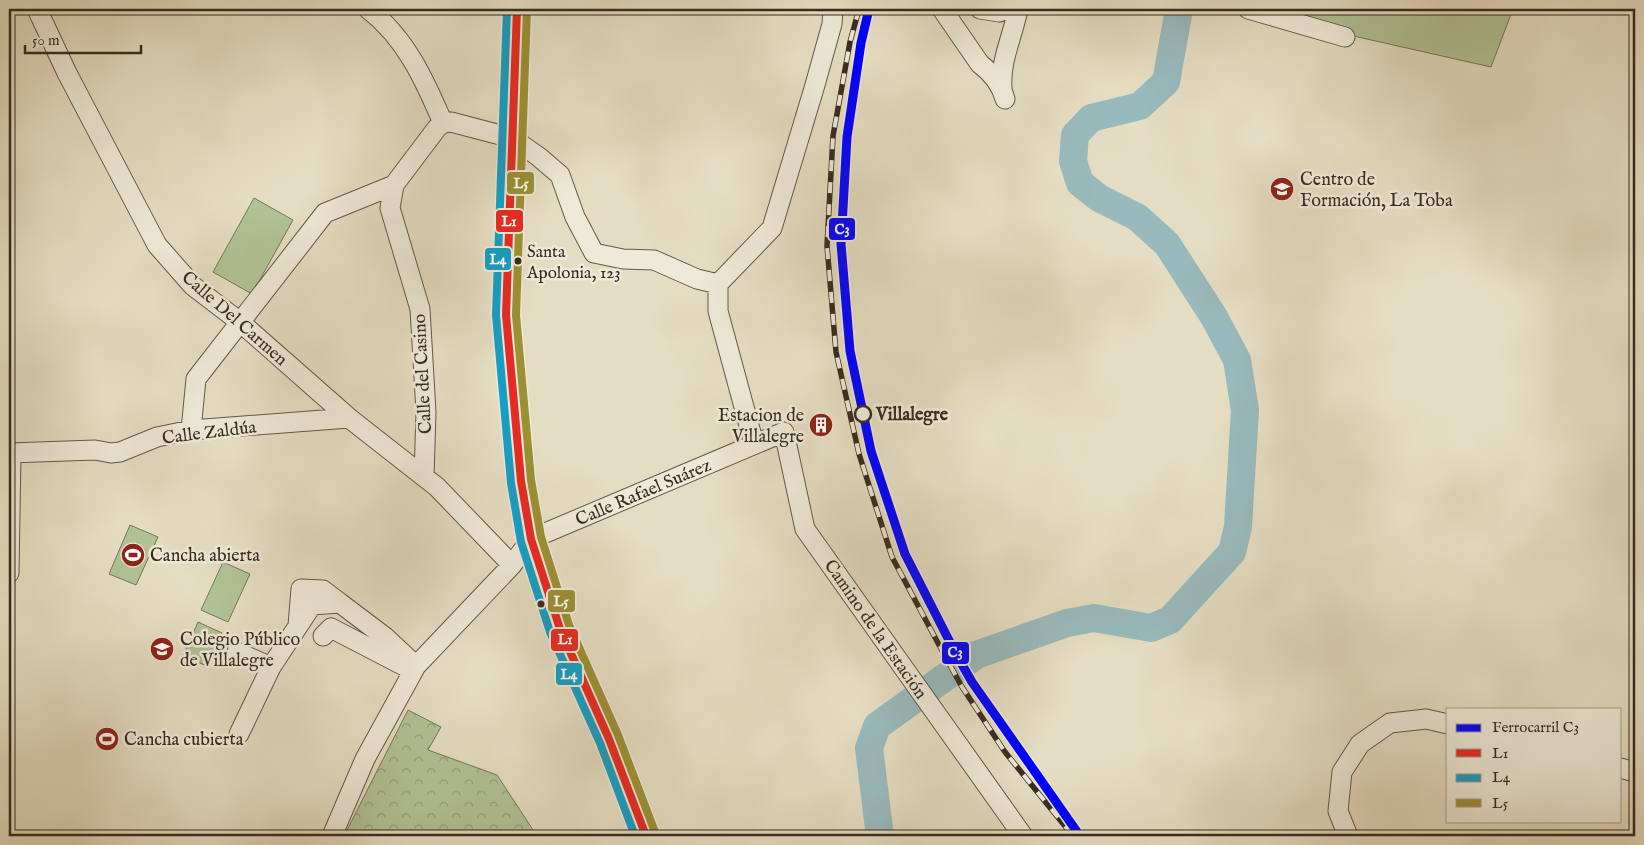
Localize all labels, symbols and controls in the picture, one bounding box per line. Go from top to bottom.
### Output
scale bar [25,22,141,54]
text: 50 m [32,31,60,50]
place label: Centro de Formación, La Toba [1300,169,1453,213]
line badge: L5 [506,171,535,195]
text: L5 [513,175,529,193]
school or university icon: Centro de Formación, La Toba [1269,176,1295,202]
line badge: L1 [495,209,524,233]
text: L1 [501,213,517,231]
line badge: C3 [828,217,856,241]
text: C3 [834,221,850,239]
place label: Santa Apolonia, 123 [526,242,621,284]
line badge: L4 [484,247,512,271]
text: L4 [490,251,508,269]
marker: Santa Apolonia, 123 [513,256,523,266]
street label: Calle Del Carmen [176,267,292,372]
street label: Calle del Casino [409,313,438,435]
place label: Villalegre [875,404,949,427]
place label: Estacion de Villalegre [718,405,804,449]
marker: Villalegre [854,405,872,423]
building icon: Estacion de Villalegre [808,412,834,438]
street label: Calle Zaldúa [161,416,258,451]
street label: Calle Rafael Suárez [572,454,715,532]
sports icon: Cancha abierta [120,542,146,568]
place label: Cancha abierta [150,545,260,568]
street label: Camino de la Estación [818,555,932,705]
line badge: L5 [547,589,576,613]
text: L5 [553,593,569,611]
unlabelled marker [536,599,546,609]
line badge: L1 [550,628,579,652]
place label: Colegio Público de Villalegre [180,629,300,673]
text: L1 [557,631,573,649]
school or university icon: Colegio Público de Villalegre [149,636,175,662]
line badge: C3 [941,641,970,665]
text: C3 [947,644,963,662]
line badge: L4 [555,662,583,686]
text: L4 [561,666,579,684]
legend [1446,708,1622,822]
text: Ferrocarril C3 [1492,718,1579,737]
sports icon: Cancha cubierta [94,726,120,752]
place label: Cancha cubierta [124,729,244,752]
text: L1 [1492,744,1508,763]
text: L4 [1492,768,1511,787]
text: L5 [1492,794,1509,813]

